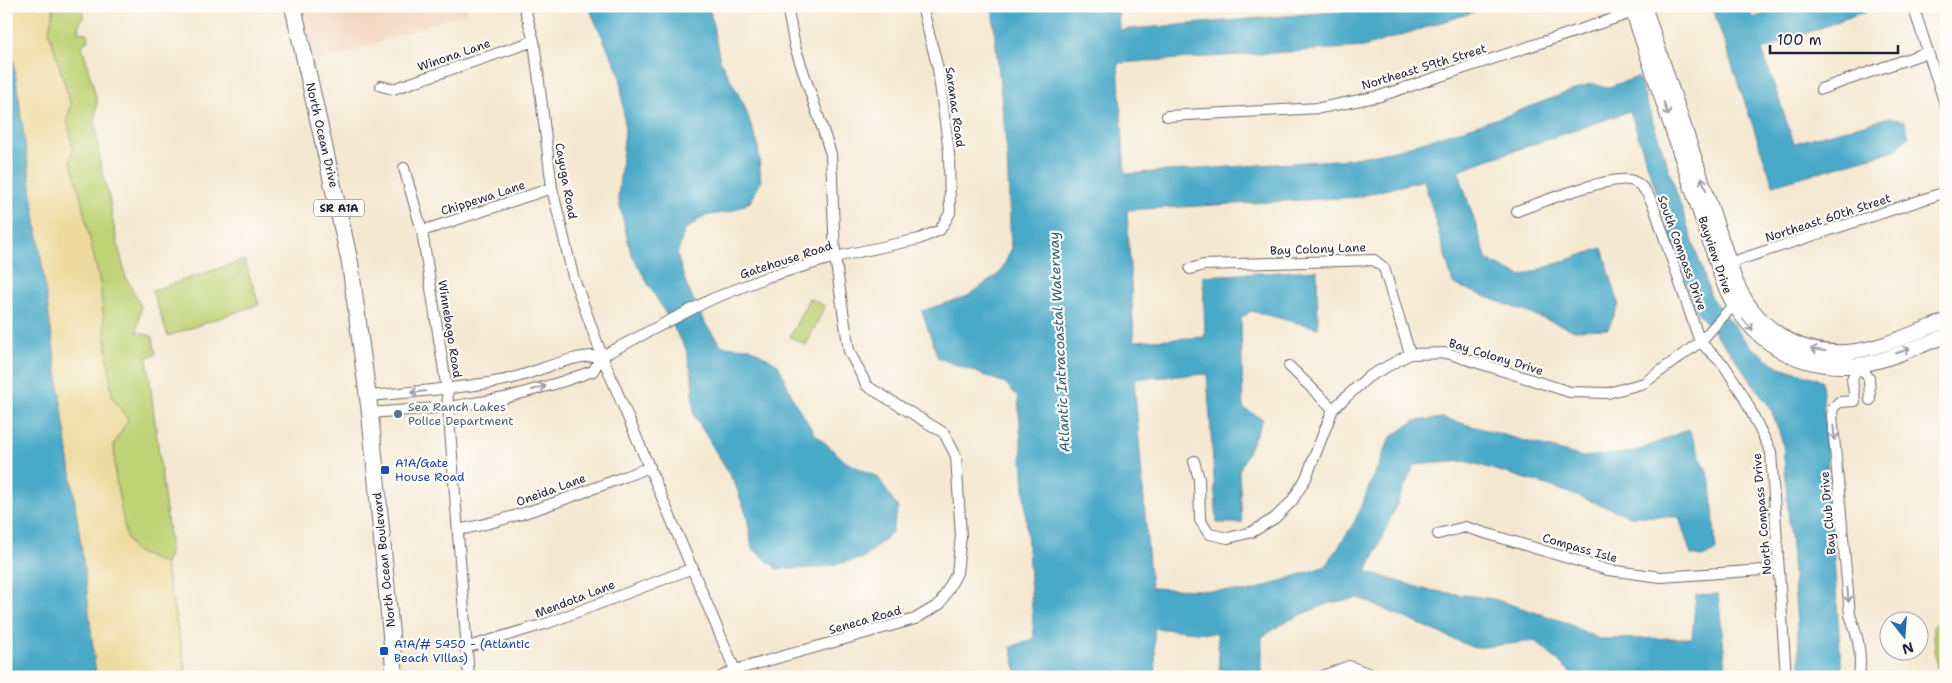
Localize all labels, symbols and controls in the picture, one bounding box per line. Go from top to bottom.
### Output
scale bar [1770,22,1897,54]
text: 100 m [1777,30,1822,50]
street label: Winona Lane [415,35,493,75]
street label: Northeast 59th Street [1360,40,1488,94]
street label: Saranac Road [941,66,969,149]
street label: North Ocean Drive [302,81,342,189]
one-way arrow [1661,100,1671,116]
street label: Cayuga Road [551,142,581,221]
one-way arrow [1698,176,1708,192]
street label: Chippewa Lane [439,177,527,219]
street label: Northeast 60th Street [1763,190,1893,246]
street label: South Compass Drive [1654,193,1710,313]
road number: SR A1A [314,200,364,217]
street label: Bayview Drive [1694,214,1736,296]
water label: Atlantic Intracoastal Waterway [1044,231,1074,453]
street label: Gatehouse Road [738,237,835,282]
street label: Bay Colony Lane [1270,239,1367,259]
street label: Winnebago Road [434,279,466,380]
one-way arrow [1742,318,1754,331]
street label: Bay Colony Drive [1447,335,1545,379]
one-way arrow [1810,345,1826,355]
one-way arrow [1894,346,1910,355]
one-way arrow [530,383,546,393]
one-way arrow [411,387,427,397]
place label: Sea Ranch Lakes Police Department [408,399,514,429]
marker: Sea Ranch Lakes Police Department [392,408,404,420]
one-way arrow [1829,424,1838,440]
street label: North Compass Drive [1749,452,1775,576]
place label: A1A/Gate House Road [395,455,465,485]
marker: A1A/Gate House Road [379,464,391,476]
street label: Oneida Lane [514,470,588,510]
street label: Bay Club Drive [1816,471,1840,555]
street label: North Ocean Boulevard [369,491,399,628]
street label: Compass Isle [1541,530,1619,566]
street label: Mendota Lane [533,576,618,622]
one-way arrow [1843,586,1853,602]
street label: Seneca Road [827,602,903,638]
north arrow [1880,610,1930,660]
place label: A1A/# 5450 - (Atlantic Beach Villas) [394,636,530,666]
text: N [1900,638,1916,659]
marker: A1A/# 5450 - (Atlantic Beach Villas) [378,645,390,657]

